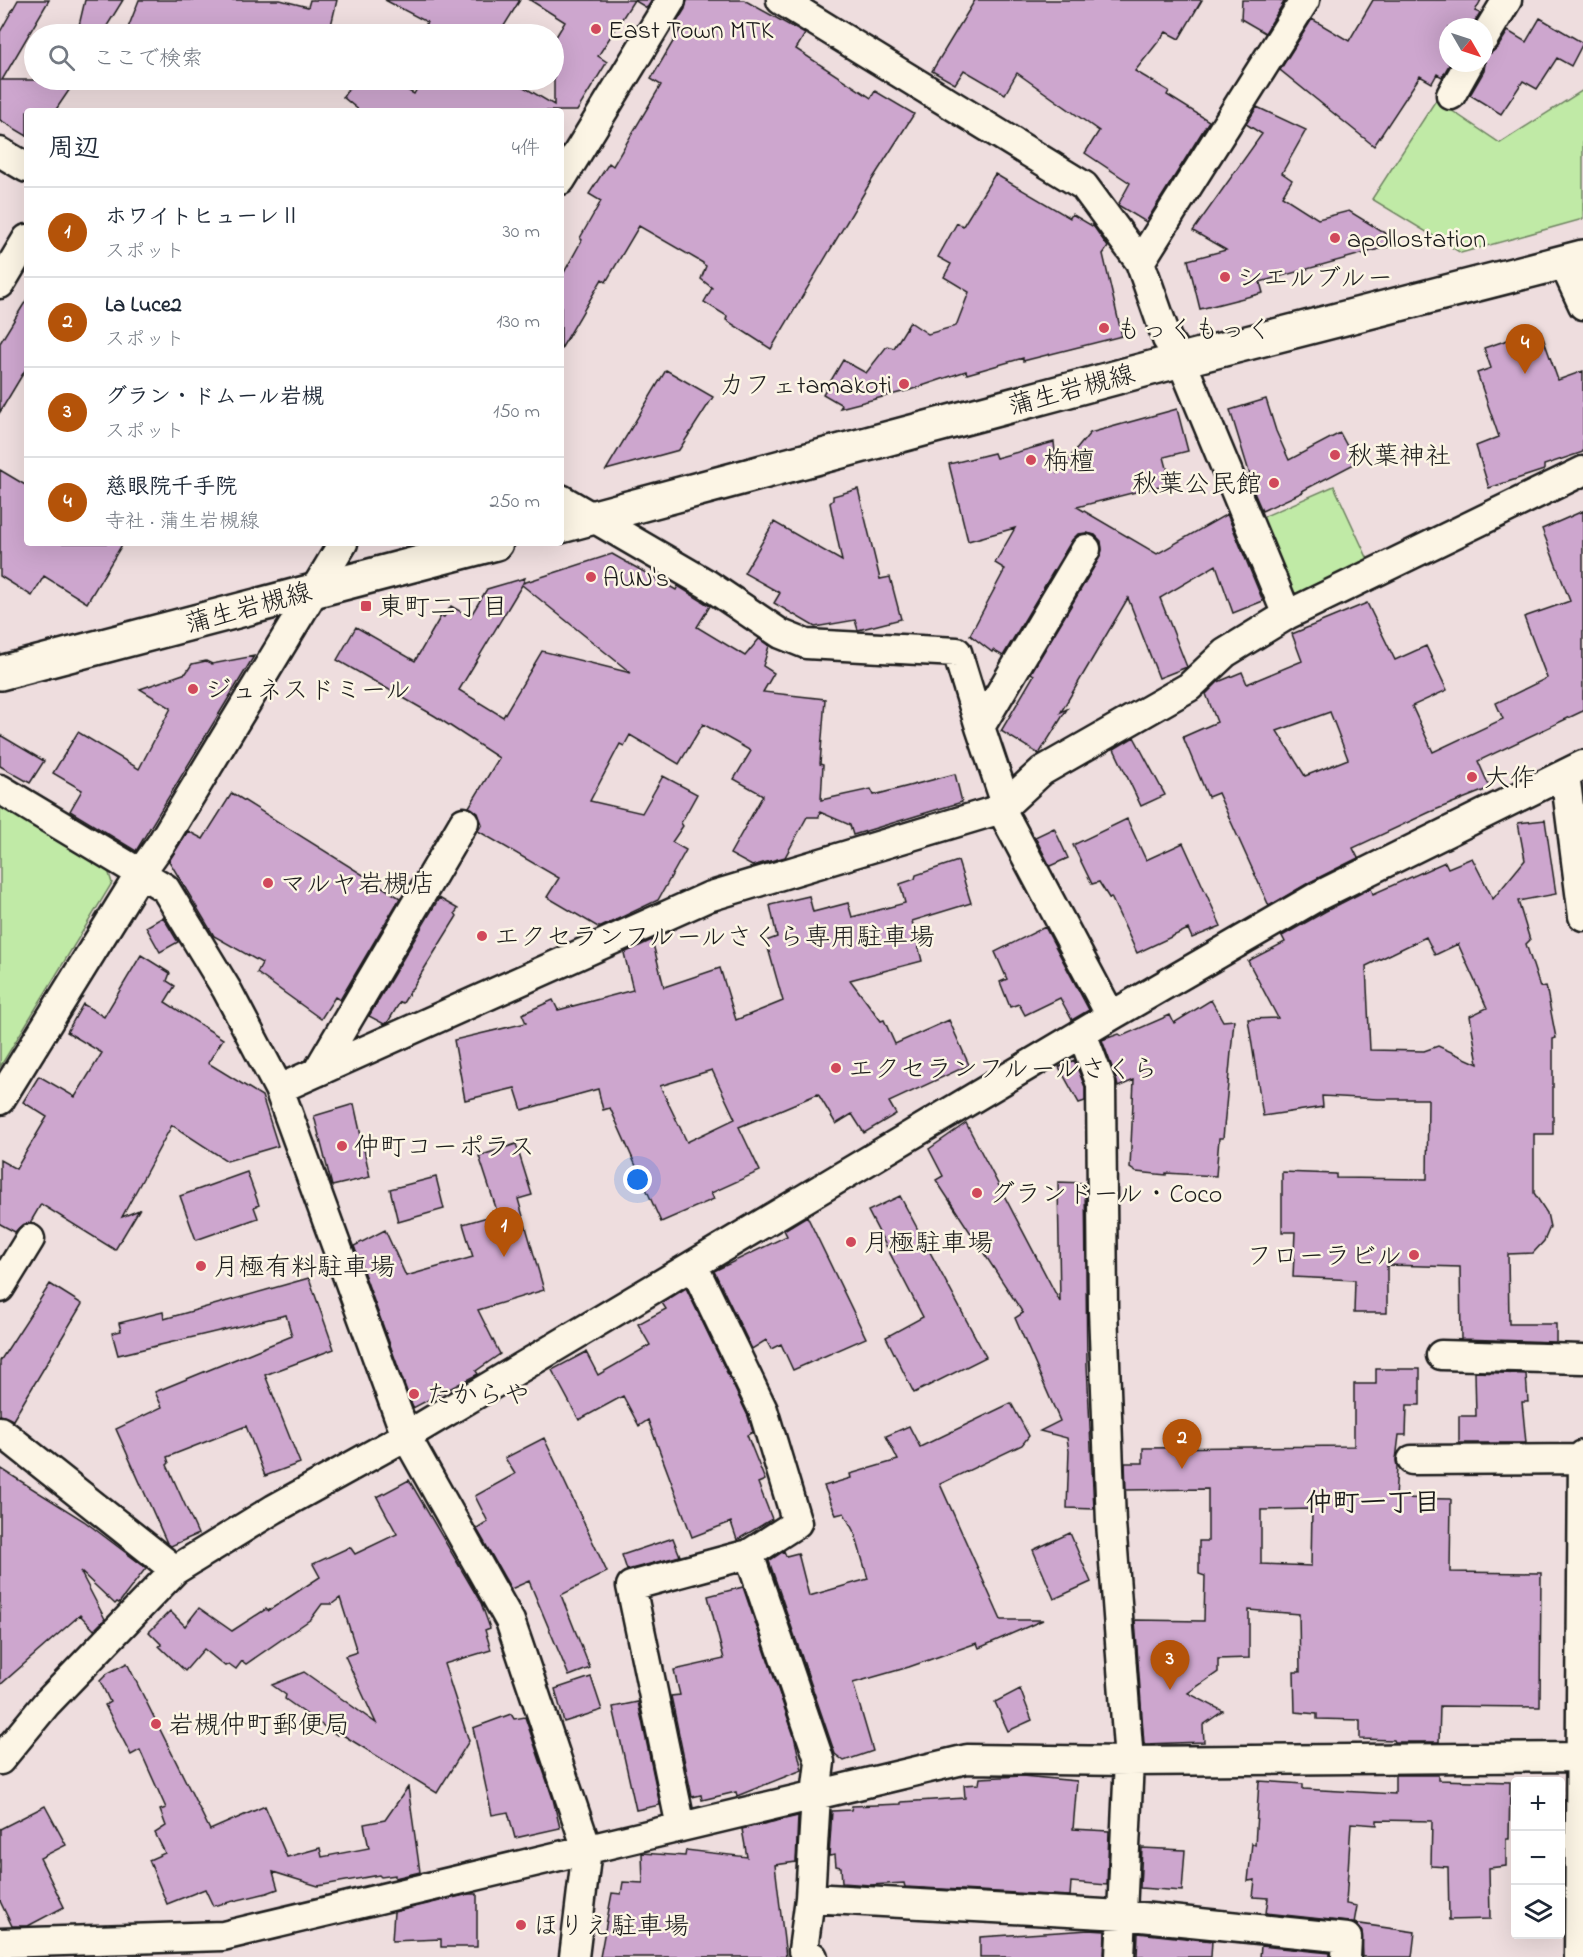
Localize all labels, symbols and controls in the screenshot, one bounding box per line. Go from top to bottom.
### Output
place label: East Town MTK [608,13,774,51]
north arrow [1439,18,1493,72]
marker: East Town MTK [589,22,603,36]
search box [24,24,564,90]
icon: search [45,41,78,74]
text: ここで検索 [93,44,203,76]
text: 周辺 [48,131,100,169]
text: 4件 [512,135,540,164]
text: ホワイトヒューレⅡ [105,202,301,234]
text: 1 [64,218,71,247]
text: 30 m [503,218,540,247]
place label: apollostation [1347,222,1486,260]
marker: apollostation [1328,231,1342,245]
text: スポット [105,238,185,267]
place label: シエルブルー [1237,261,1393,299]
marker: シエルブルー [1218,270,1232,284]
text: La Luce2 [105,290,182,322]
text: 2 [63,308,72,337]
text: 130 m [496,308,540,337]
place label: もっくもっく [1116,312,1272,350]
marker: もっくもっく [1097,321,1111,335]
pin: 4 [1506,324,1544,374]
text: スポット [105,326,185,355]
street label: 蒲生岩槻線 [1004,357,1139,427]
place label: カフェtamakoti [719,368,892,406]
marker: カフェtamakoti [897,377,911,391]
text: グラン・ドムール岩槻 [105,382,324,414]
text: 3 [63,398,72,427]
text: 150 m [493,398,540,427]
text: スポット [105,418,185,447]
place label: 秋葉神社 [1347,439,1451,477]
place label: 栴檀 [1043,444,1095,482]
marker: 秋葉神社 [1328,448,1342,462]
marker: 栴檀 [1024,453,1038,467]
place label: 秋葉公民館 [1132,467,1262,505]
text: 慈眼院千手院 [105,472,237,504]
marker: 秋葉公民館 [1267,476,1281,490]
text: 4 [63,488,72,517]
text: 250 m [489,488,540,517]
text: 寺社 · 蒲生岩槻線 [105,508,259,537]
place label: AUN's [603,561,669,599]
marker: AUN's [584,570,598,584]
street label: 蒲生岩槻線 [181,575,316,645]
place label: 東町二丁目 [378,590,508,628]
marker: 東町二丁目 [359,599,373,613]
place label: ジュネスドミール [205,673,411,711]
marker: ジュネスドミール [186,682,200,696]
place label: 大作 [1484,761,1536,799]
marker: 大作 [1465,770,1479,784]
place label: マルヤ岩槻店 [280,867,435,905]
marker: マルヤ岩槻店 [261,876,275,890]
place label: エクセランフルールさくら専用駐車場 [494,920,934,958]
marker: エクセランフルールさくら専用駐車場 [475,929,489,943]
place label: エクセランフルールさくら [848,1052,1158,1090]
marker: エクセランフルールさくら [829,1061,843,1075]
place label: 仲町コーポラス [354,1130,535,1168]
marker: 仲町コーポラス [335,1139,349,1153]
your location [623,1165,652,1194]
place label: グランドール・Coco [989,1177,1222,1215]
marker: グランドール・Coco [970,1186,984,1200]
pin: 1 [484,1208,524,1257]
place label: 月極駐車場 [863,1226,993,1264]
marker: 月極駐車場 [844,1235,858,1249]
place label: フローラビル [1247,1239,1402,1277]
marker: フローラビル [1407,1248,1421,1262]
place label: 月極有料駐車場 [213,1250,395,1288]
marker: 月極有料駐車場 [194,1259,208,1273]
place label: たからや [426,1378,530,1416]
marker: たからや [407,1387,421,1401]
pin: 2 [1162,1420,1202,1469]
district label: 仲町一丁目 [1306,1485,1441,1524]
pin: 3 [1150,1640,1190,1690]
place label: 岩槻仲町郵便局 [168,1708,350,1746]
marker: 岩槻仲町郵便局 [149,1717,163,1731]
map controls [1511,1777,1565,1939]
button: + [1511,1777,1565,1831]
button: − [1511,1831,1565,1885]
button: layers [1511,1885,1565,1939]
place label: ほりえ駐車場 [533,1909,689,1947]
marker: ほりえ駐車場 [514,1918,528,1932]

